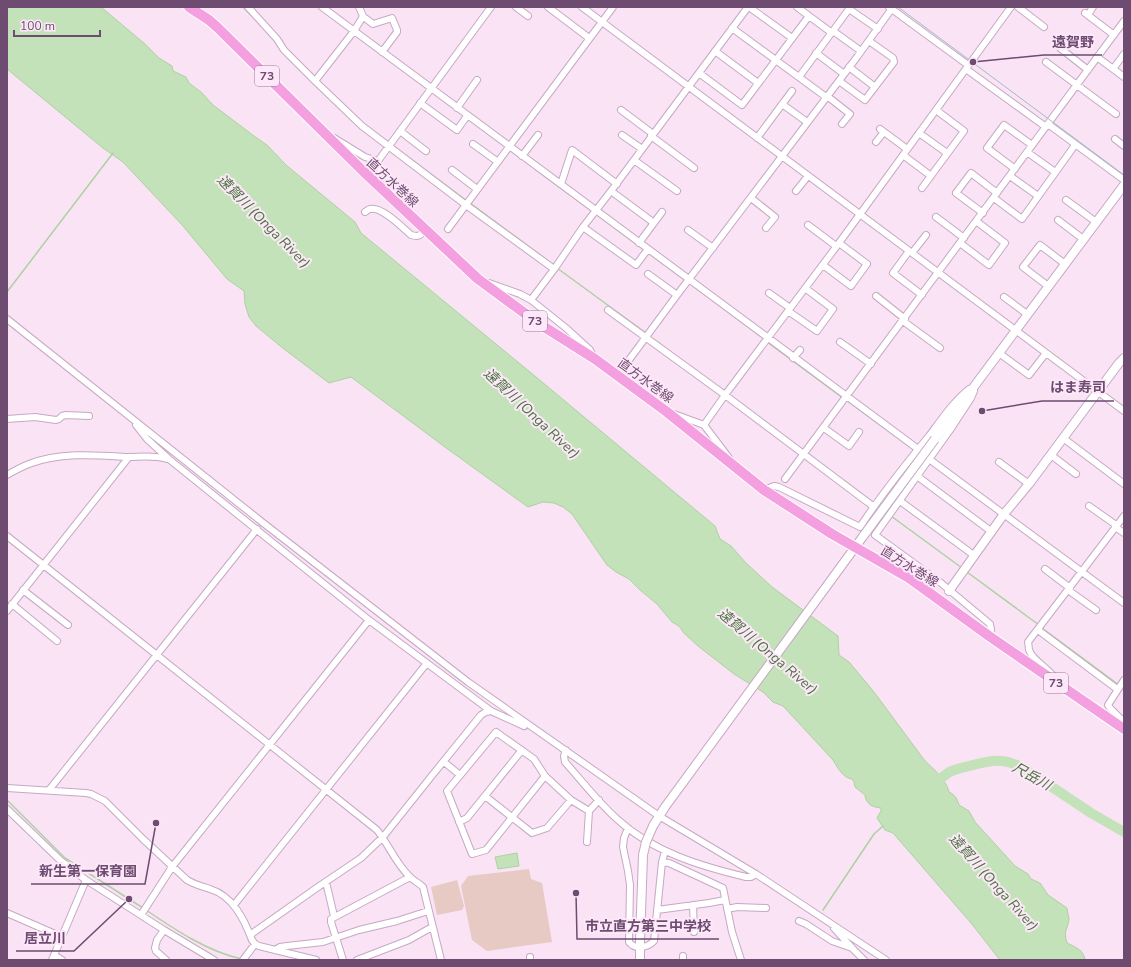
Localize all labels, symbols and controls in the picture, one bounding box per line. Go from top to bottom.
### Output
scale bar [14,12,100,38]
text: 100 m [20,18,55,34]
callout: 遠賀野 [1044,29,1102,55]
text: 遠賀野 [1052,33,1094,52]
road number: 73 [255,66,279,86]
street label: 直方水巻線 [362,154,422,211]
water label: 遠賀川 (Onga River) [213,171,314,272]
road number: 73 [523,311,547,331]
street label: 直方水巻線 [614,354,677,407]
water label: 遠賀川 (Onga River) [480,364,584,463]
callout: はま寿司 [1042,375,1114,401]
text: はま寿司 [1050,378,1106,397]
street label: 直方水巻線 [877,542,942,592]
water label: 遠賀川 (Onga River) [714,604,822,699]
road number: 73 [1044,673,1068,693]
water label: 尺岳川 [1009,758,1056,796]
water label: 遠賀川 (Onga River) [945,830,1042,935]
callout: 新生第一保育園 [31,858,145,884]
text: 新生第一保育園 [39,862,137,881]
callout: 市立直方第三中学校 [577,913,719,939]
text: 市立直方第三中学校 [585,917,711,936]
callout: 居立川 [16,925,74,951]
text: 居立川 [24,929,66,948]

